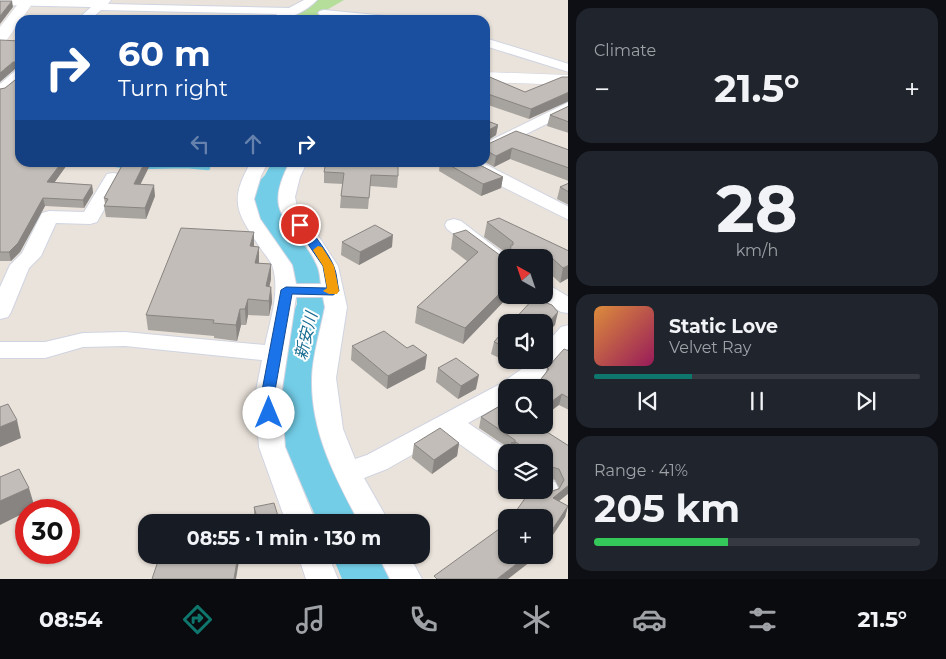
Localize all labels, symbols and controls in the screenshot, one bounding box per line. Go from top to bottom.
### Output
text: 60 m [118,32,211,75]
icon: right [35,35,100,100]
text: Climate [594,41,656,60]
text: 21.5° [714,65,800,112]
text: − [594,72,610,106]
text: + [904,72,920,106]
text: Turn right [118,75,228,102]
icon: left [186,130,214,158]
icon: ahead [239,130,267,158]
icon: right [292,130,320,158]
text: 28 [716,169,798,248]
pin [279,204,321,246]
icon: arrive [286,211,314,239]
text: km/h [736,241,778,260]
north arrow [498,249,552,304]
map controls [498,249,553,564]
water label: 新安川 [291,308,322,362]
button: sound [498,314,553,369]
text: Static Love [669,315,778,338]
text: Velvet Ray [669,338,751,357]
button: search [498,379,553,434]
position arrow [242,386,294,438]
icon: previous [634,387,662,415]
icon: pause [743,387,771,415]
icon: next [852,387,880,415]
button: layers [498,444,553,499]
text: Range · 41% [594,461,688,480]
text: 205 km [594,485,740,532]
speed limit sign: 30 [15,499,80,564]
button: + [498,509,553,564]
text: 08:55 · 1 min · 130 m [187,527,381,550]
icon: directions [180,602,215,637]
icon: music [293,602,328,637]
icon: phone [406,602,441,637]
icon: climate [519,602,554,637]
icon: car [632,602,667,637]
icon: filters [745,602,780,637]
text: 08:54 [39,606,102,633]
text: 21.5° [858,606,907,633]

